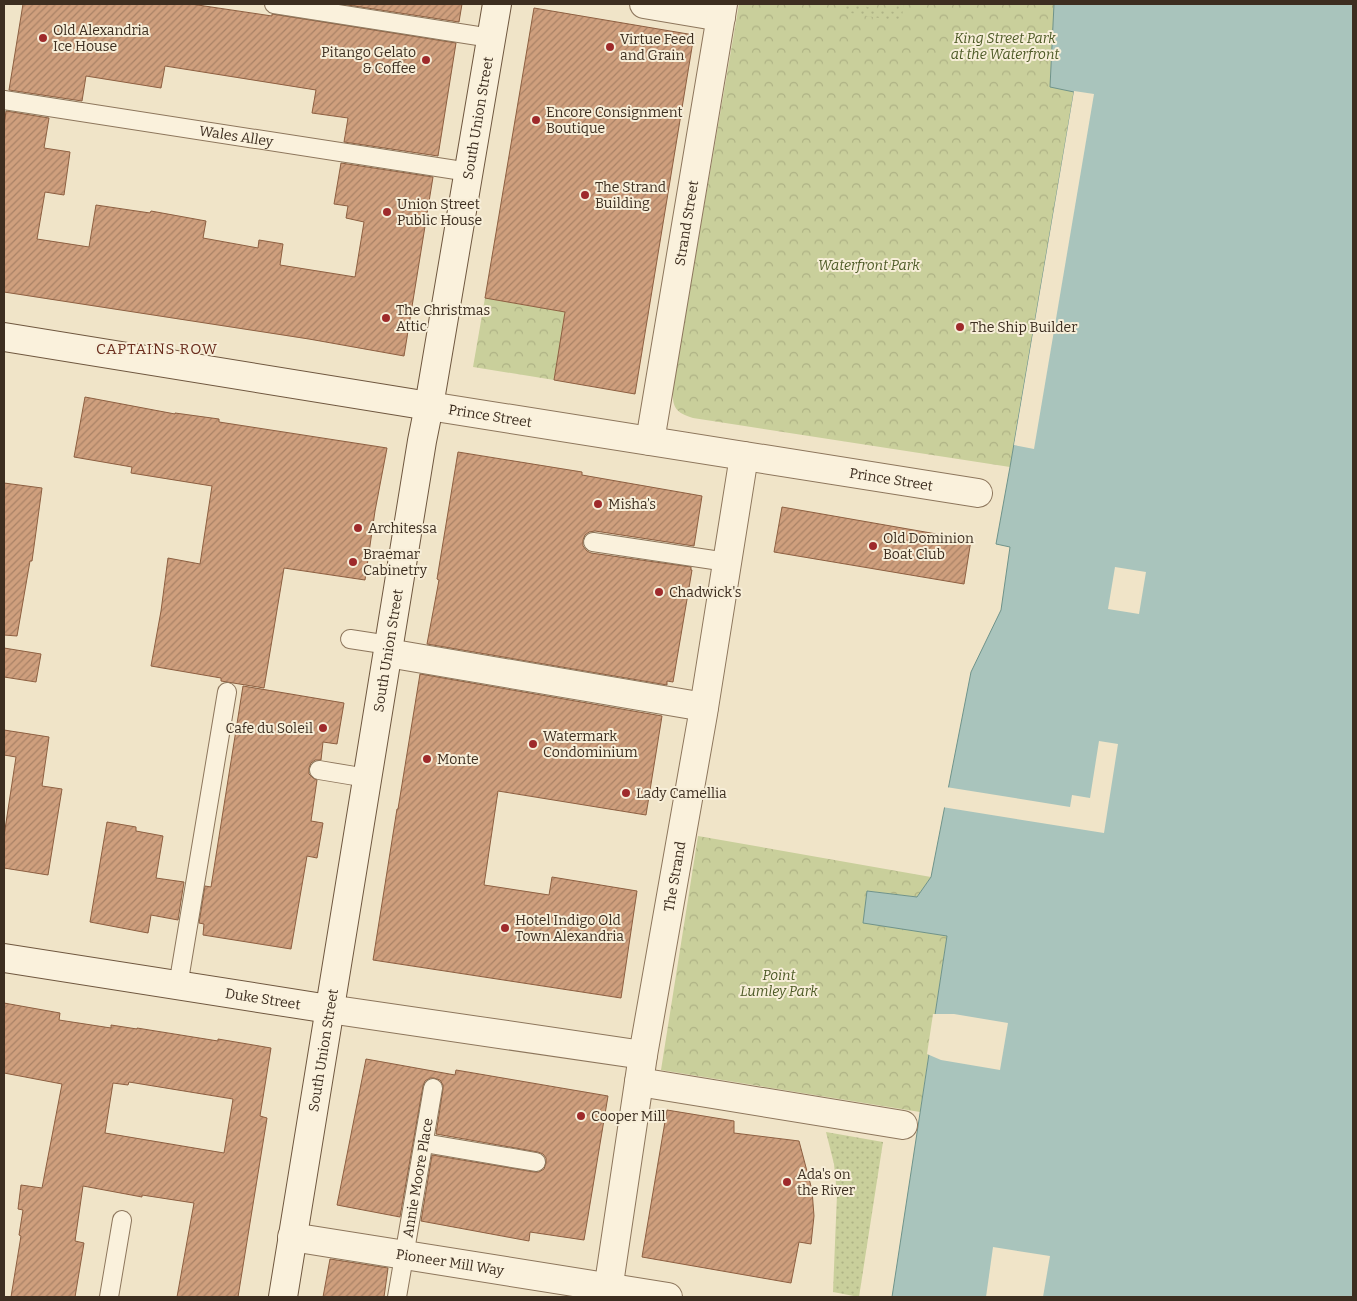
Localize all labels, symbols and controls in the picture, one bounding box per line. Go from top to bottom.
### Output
place label: Old Alexandria Ice House [53,22,150,55]
park label: King Street Park at the Waterfront [951,30,1060,63]
place label: Virtue Feed and Grain [620,31,694,64]
marker: Old Alexandria Ice House [37,32,49,44]
marker: Virtue Feed and Grain [604,41,616,53]
place label: Pitango Gelato & Coffee [321,44,416,77]
marker: Pitango Gelato & Coffee [420,54,432,66]
street label: South Union Street [459,55,497,181]
place label: Encore Consignment Boutique [546,104,683,137]
marker: Encore Consignment Boutique [530,114,542,126]
street label: Wales Alley [198,122,275,151]
place label: The Strand Building [595,179,666,212]
street label: Strand Street [671,179,702,267]
marker: The Strand Building [579,189,591,201]
place label: Union Street Public House [397,196,482,229]
marker: Union Street Public House [381,206,393,218]
park label: Waterfront Park [818,257,920,274]
place label: The Christmas Attic [396,302,490,335]
marker: The Christmas Attic [380,312,392,324]
place label: The Ship Builder [970,319,1077,336]
marker: The Ship Builder [954,321,966,333]
district label: CAPTAINS ROW [96,340,218,358]
street label: Prince Street [447,401,533,431]
street label: Prince Street [848,465,934,495]
place label: Misha’s [608,496,656,513]
marker: Misha’s [592,498,604,510]
place label: Architessa [368,520,437,537]
marker: Architessa [352,522,364,534]
place label: Old Dominion Boat Club [883,530,974,563]
marker: Old Dominion Boat Club [867,540,879,552]
place label: Braemar Cabinetry [363,546,428,579]
marker: Braemar Cabinetry [347,556,359,568]
place label: Chadwick's [669,584,741,601]
marker: Chadwick's [653,586,665,598]
street label: South Union Street [370,588,407,713]
place label: Cafe du Soleil [225,720,313,737]
marker: Cafe du Soleil [317,722,329,734]
place label: Watermark Condominium [543,728,638,761]
marker: Watermark Condominium [527,738,539,750]
place label: Monte [437,751,479,768]
marker: Monte [421,753,433,765]
place label: Lady Camellia [636,785,727,802]
marker: Lady Camellia [620,787,632,799]
street label: The Strand [660,840,689,913]
place label: Hotel Indigo Old Town Alexandria [515,912,624,945]
marker: Hotel Indigo Old Town Alexandria [499,922,511,934]
park label: Point Lumley Park [740,967,818,1000]
street label: Duke Street [224,985,302,1013]
street label: South Union Street [305,988,342,1113]
place label: Cooper Mill [591,1108,665,1125]
marker: Cooper Mill [575,1110,587,1122]
street label: Annie Moore Place [399,1117,437,1239]
place label: Ada's on the River [797,1166,855,1199]
marker: Ada's on the River [781,1176,793,1188]
street label: Pioneer Mill Way [395,1246,506,1280]

